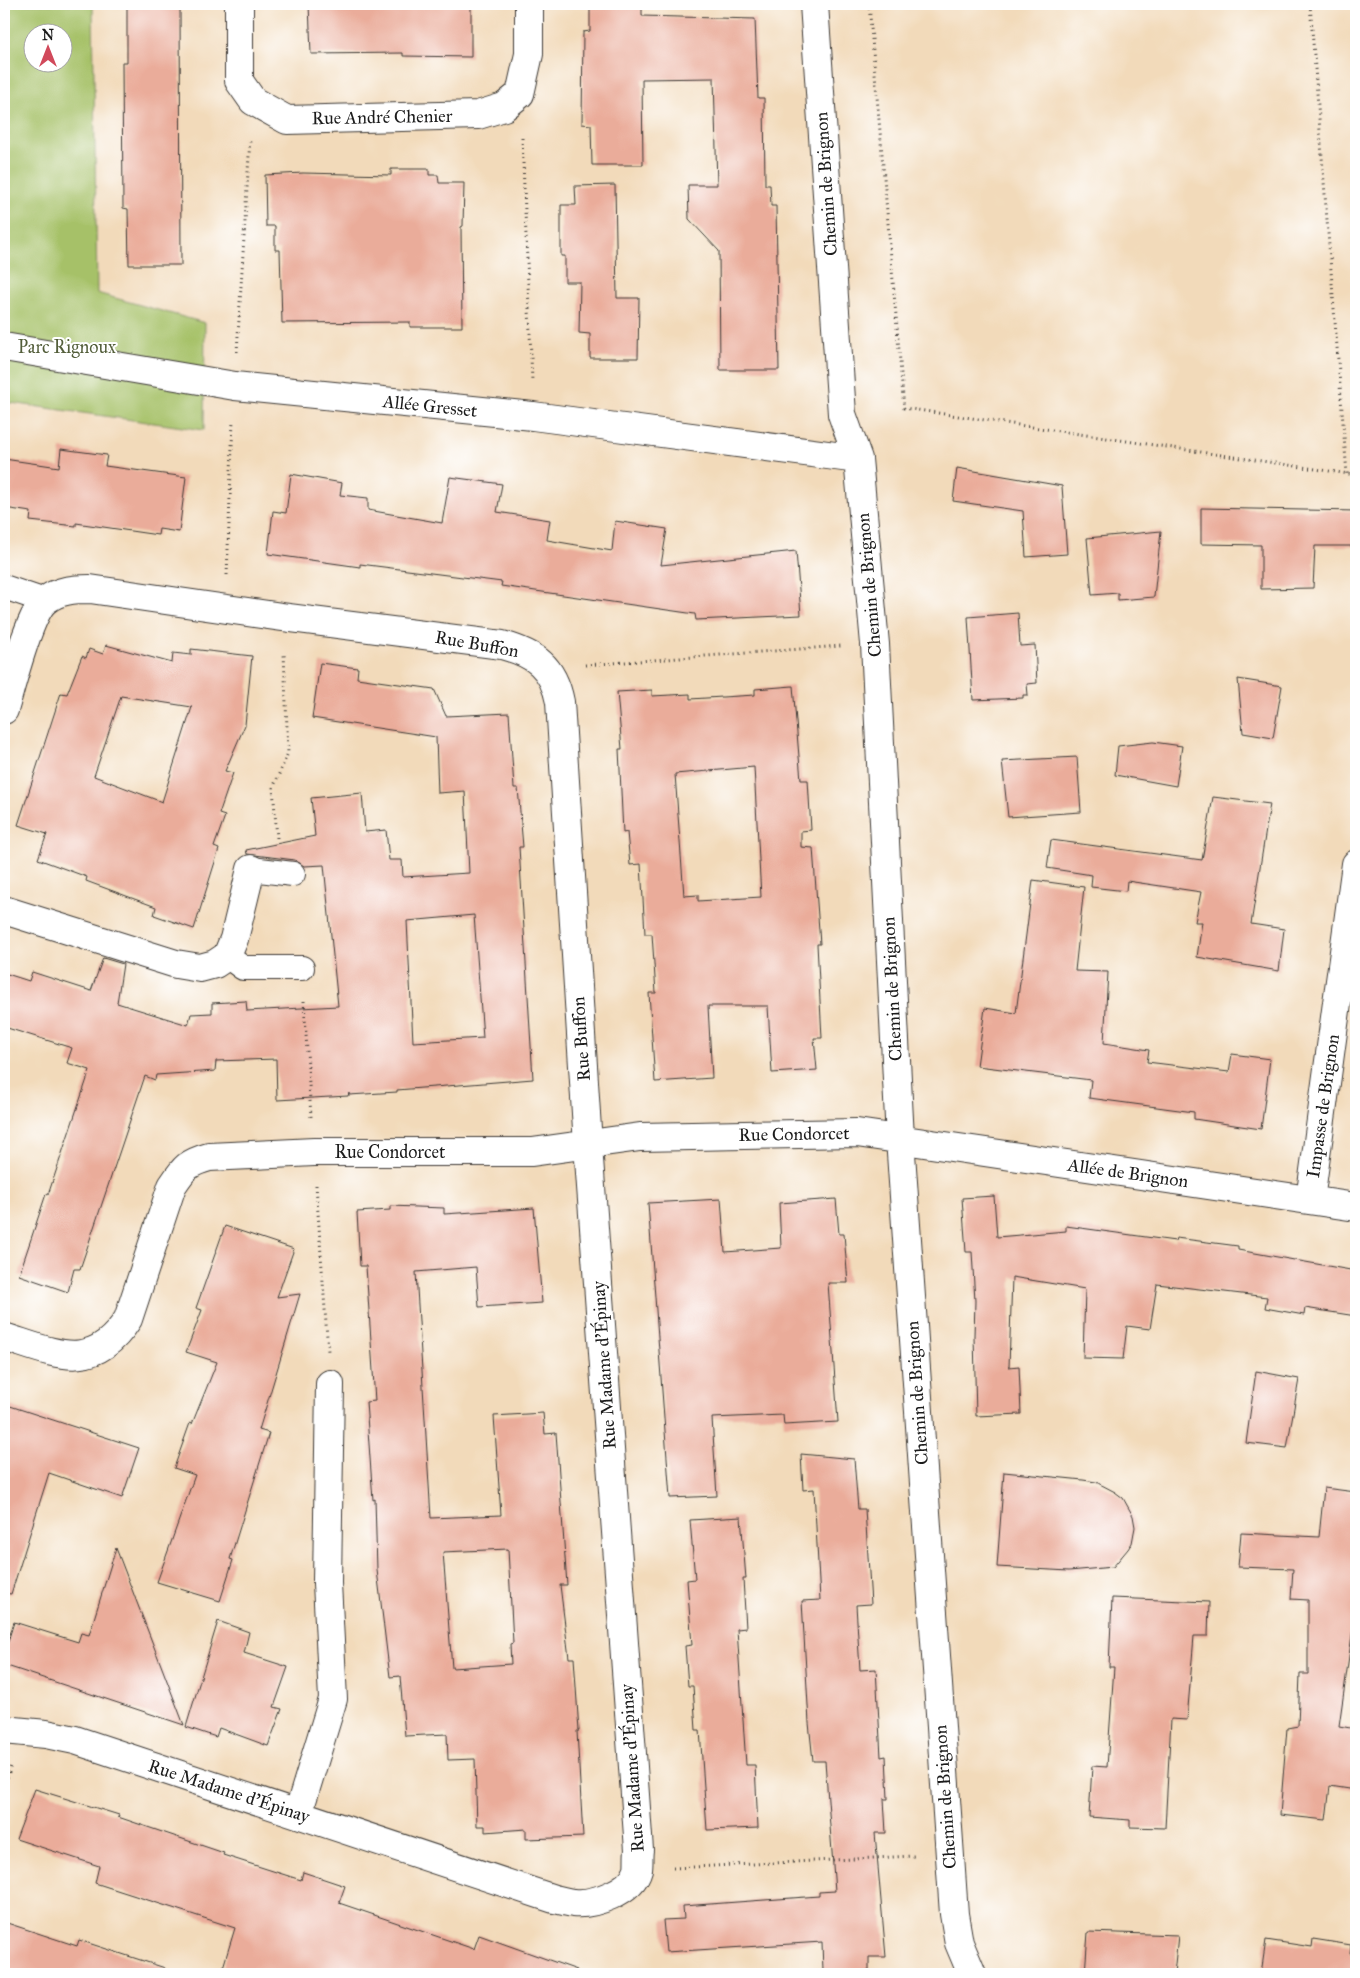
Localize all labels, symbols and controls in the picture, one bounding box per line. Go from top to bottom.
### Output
north arrow [22,22,72,72]
text: N [42,27,54,44]
street label: Rue André Chenier [311,105,453,129]
street label: Chemin de Brignon [810,111,843,257]
park label: Parc Rignoux [18,336,116,359]
street label: Allée Gresset [381,390,479,422]
street label: Chemin de Brignon [852,512,887,658]
street label: Rue Buffon [433,626,521,662]
street label: Chemin de Brignon [877,916,908,1062]
street label: Rue Buffon [567,996,595,1082]
street label: Impasse de Brignon [1302,1032,1345,1179]
street label: Rue Condorcet [738,1122,850,1146]
street label: Rue Condorcet [334,1141,446,1163]
street label: Allée de Brignon [1065,1154,1190,1193]
street label: Rue Madame d'Épinay [585,1280,621,1450]
street label: Chemin de Brignon [901,1320,934,1466]
street label: Rue Madame d'Épinay [613,1683,649,1853]
street label: Chemin de Brignon [929,1724,962,1870]
street label: Rue Madame d'Épinay [145,1753,314,1828]

